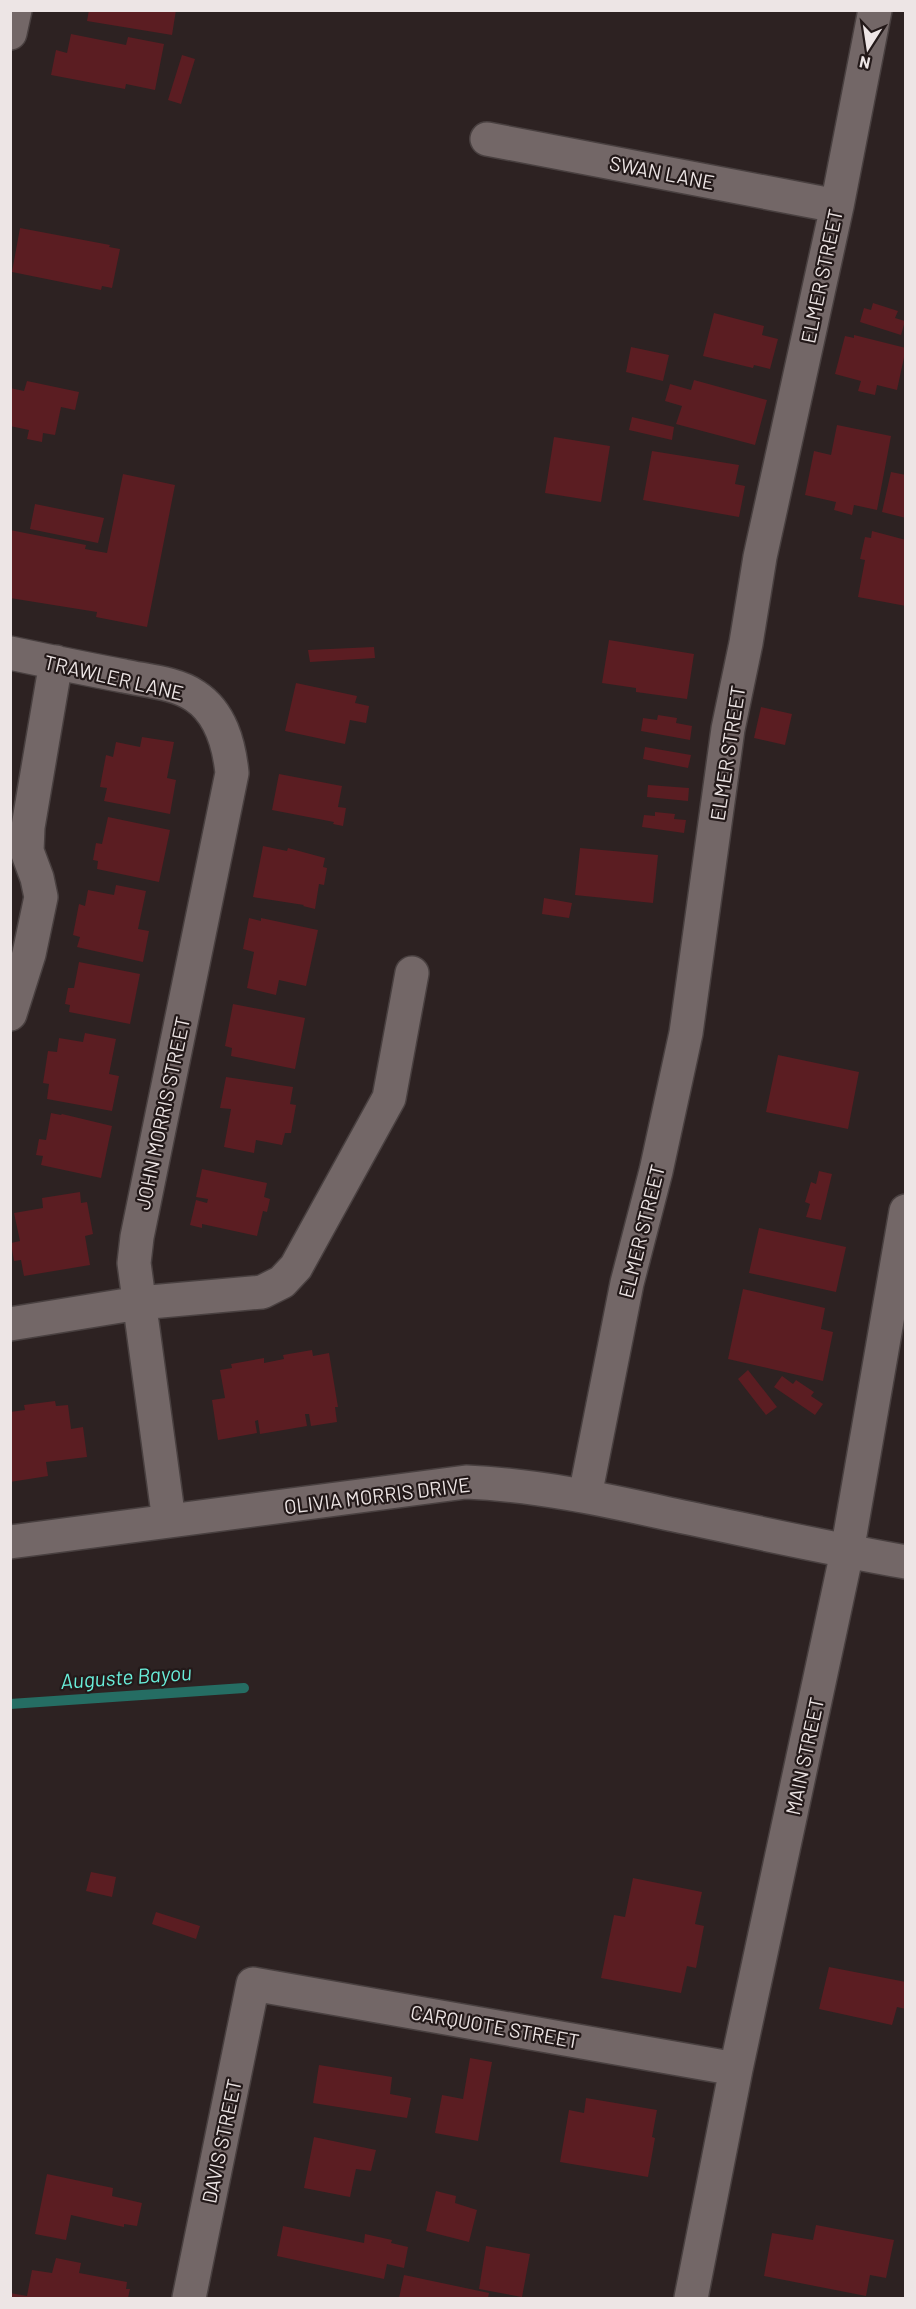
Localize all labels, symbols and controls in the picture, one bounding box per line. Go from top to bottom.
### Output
north arrow [838,18,898,78]
text: N [858,53,872,74]
street label: SWAN LANE [607,150,717,194]
street label: ELMER STREET [795,207,847,345]
street label: TRAWLER LANE [42,649,186,705]
street label: ELMER STREET [704,684,750,822]
street label: JOHN MORRIS STREET [130,1014,194,1212]
street label: ELMER STREET [613,1162,669,1300]
street label: OLIVIA MORRIS DRIVE [282,1472,472,1518]
water label: Auguste Bayou [60,1659,193,1693]
street label: MAIN STREET [780,1695,828,1817]
street label: CARQUOTE STREET [409,1999,581,2053]
street label: DAVIS STREET [196,2077,246,2205]

